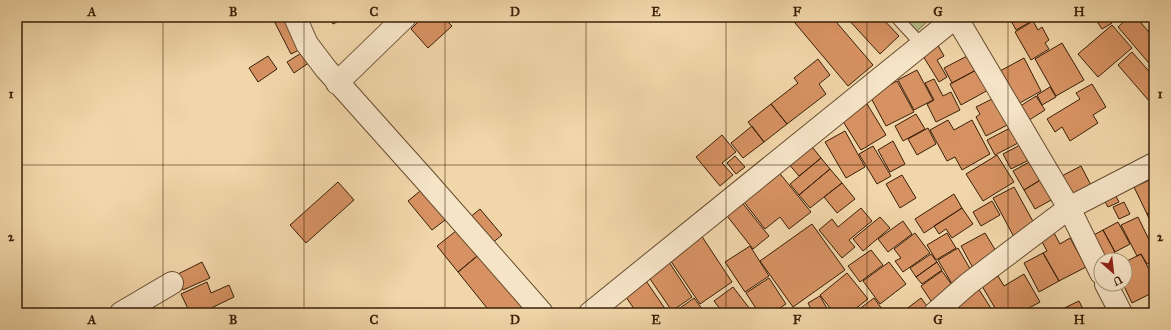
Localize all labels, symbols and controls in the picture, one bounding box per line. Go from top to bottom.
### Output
text: A [87,4,97,20]
text: B [229,4,238,20]
text: C [370,4,379,20]
text: D [510,4,520,20]
text: E [651,4,661,20]
text: F [793,4,802,20]
text: G [933,4,943,20]
text: H [1073,4,1085,20]
text: 1 [8,86,14,102]
text: 1 [1157,86,1163,102]
text: 2 [8,229,15,245]
text: 2 [1157,229,1164,245]
north arrow [1093,252,1133,292]
text: U [1110,273,1124,288]
text: A [87,312,97,328]
text: B [229,312,238,328]
text: C [370,312,379,328]
text: D [510,312,520,328]
text: E [651,312,661,328]
text: F [793,312,802,328]
text: G [933,312,943,328]
text: H [1073,312,1085,328]

